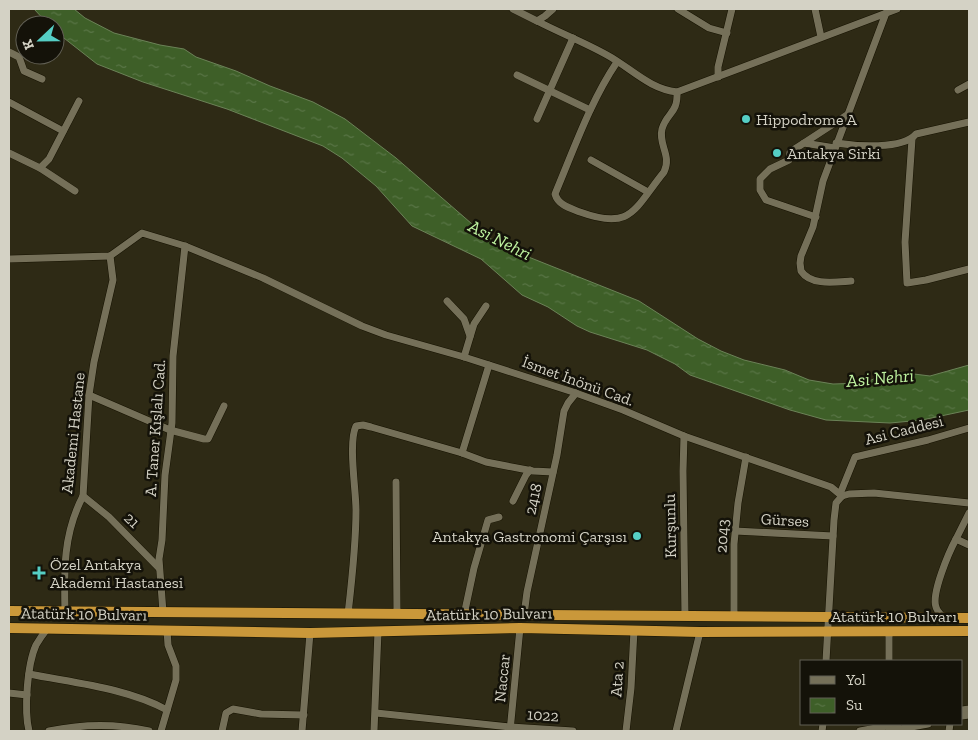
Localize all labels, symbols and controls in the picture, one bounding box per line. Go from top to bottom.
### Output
north arrow [15,15,65,65]
text: K [19,37,38,52]
place label: Hippodrome A [756,110,858,129]
marker: Hippodrome A [740,113,752,125]
place label: Antakya Sirki [787,144,881,163]
marker: Antakya Sirki [771,147,783,159]
water label: Asi Nehri [464,214,535,265]
street label: İsmet İnönü Cad. [520,352,636,410]
street label: A. Taner Kışlalı Cad. [141,359,169,497]
water label: Asi Nehri [844,364,915,392]
street label: Akademi Hastane [57,372,89,494]
street label: Asi Caddesi [863,411,946,449]
street label: 2418 [520,482,546,516]
street label: Kurşunlu [660,494,680,558]
street label: 21 [120,508,144,532]
street label: Gürses [760,509,810,531]
street label: 2043 [712,518,732,553]
place label: Antakya Gastronomi Çarşısı [432,527,628,546]
marker: Antakya Gastronomi Çarşısı [631,530,643,542]
place label: Özel Antakya Akademi Hastanesi [50,555,184,592]
marker: Özel Antakya Akademi Hastanesi [32,566,46,580]
street label: Atatürk 10 Bulvarı [21,603,148,625]
street label: Atatürk 10 Bulvarı [426,603,553,625]
street label: Atatürk 10 Bulvarı [831,607,958,626]
street label: Naccar [490,653,514,703]
legend [800,660,963,725]
street label: Ata 2 [606,661,628,697]
text: Yol [845,671,866,689]
text: Su [846,696,863,714]
street label: 1022 [526,704,560,726]

